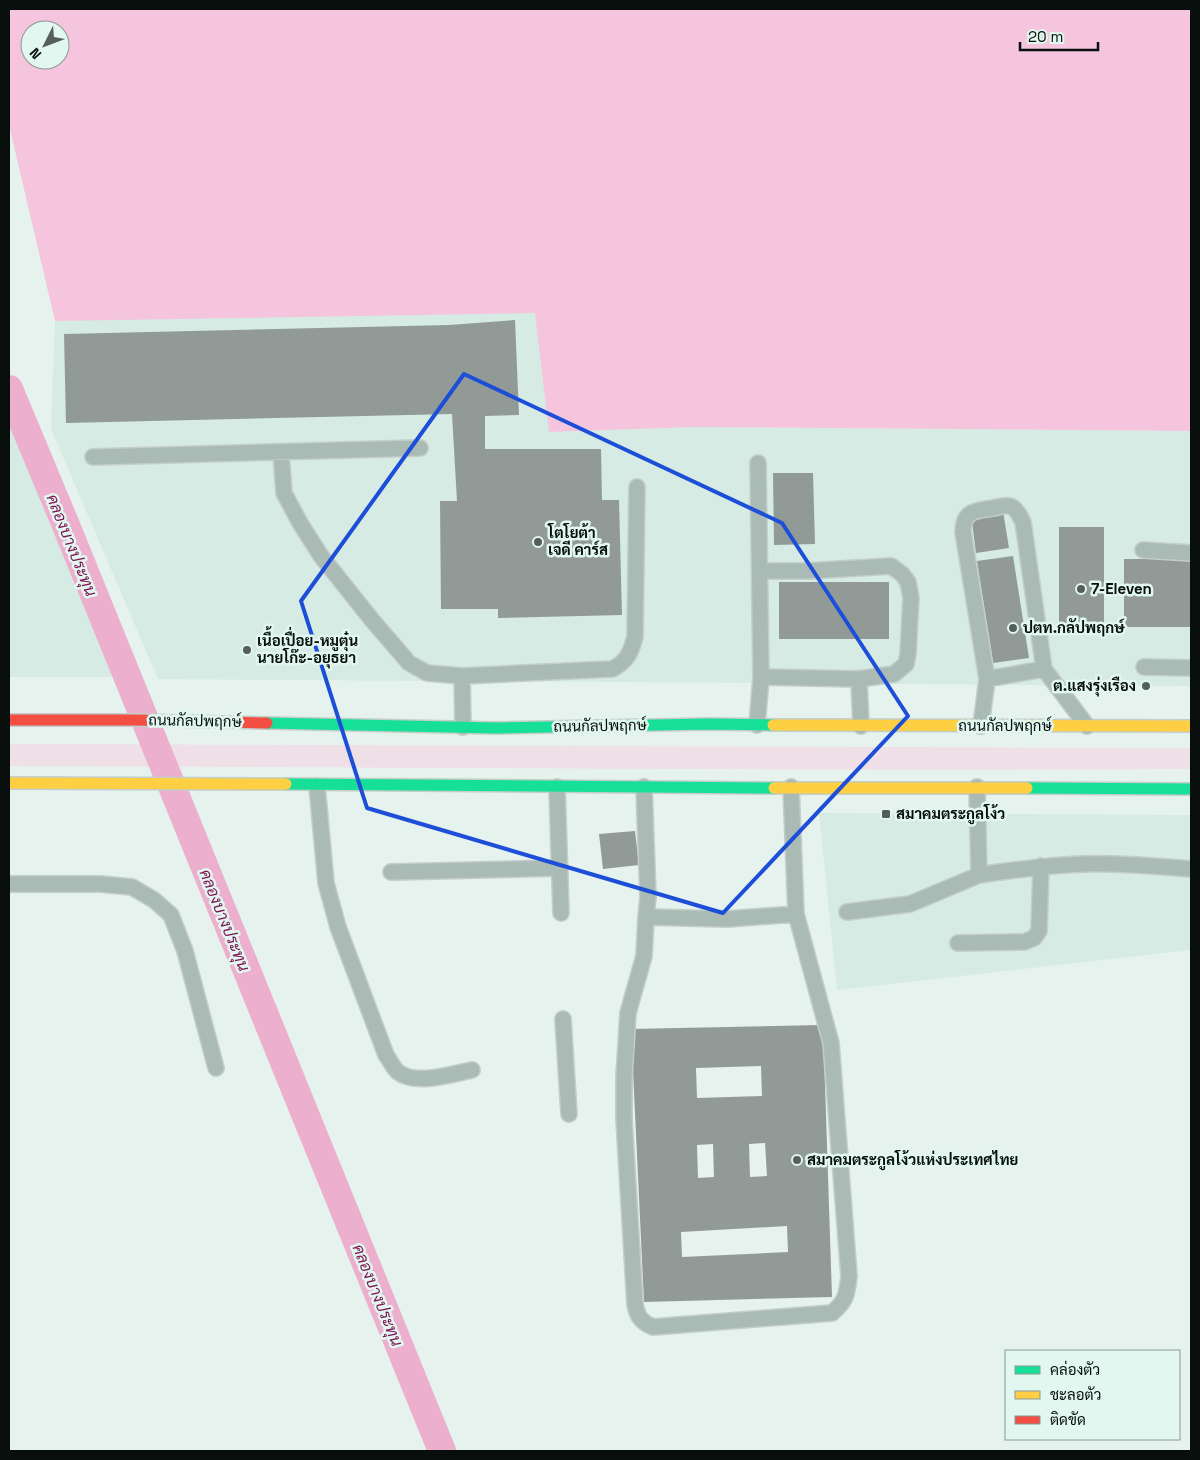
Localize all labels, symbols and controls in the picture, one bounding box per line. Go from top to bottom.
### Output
north arrow [20,20,70,70]
scale bar [1020,20,1098,52]
text: 20 m [1028,27,1063,46]
text: N [26,44,45,63]
water label: คลองบางประทุน [41,491,102,600]
place label: โตโยต้า เจดี คาร์ส [547,522,608,559]
marker: โตโยต้า เจดี คาร์ส [532,536,544,548]
place label: 7-Eleven [1091,579,1152,598]
marker: 7-Eleven [1075,583,1087,595]
place label: ปตท.กลัปพฤกษ์ [1023,618,1125,637]
marker: ปตท.กลัปพฤกษ์ [1007,622,1019,634]
place label: เนื้อเปื่อย-หมูตุ๋น นายโก๊ะ-อยุธยา [257,626,358,669]
marker: เนื้อเปื่อย-หมูตุ๋น นายโก๊ะ-อยุธยา [241,644,253,656]
place label: ต.แสงรุ่งเรือง [1053,676,1136,697]
marker: ต.แสงรุ่งเรือง [1140,680,1152,692]
street label: ถนนกัลปพฤกษ์ [148,710,243,731]
street label: ถนนกัลปพฤกษ์ [553,715,648,736]
street label: ถนนกัลปพฤกษ์ [958,716,1052,735]
place label: สมาคมตระกูลโง้ว [896,803,1005,825]
marker: สมาคมตระกูลโง้ว [880,808,892,820]
water label: คลองบางประทุน [194,866,255,975]
place label: สมาคมตระกูลโง้วแห่งประเทศไทย [807,1149,1018,1171]
marker: สมาคมตระกูลโง้วแห่งประเทศไทย [791,1154,803,1166]
water label: คลองบางประทุน [347,1241,408,1350]
legend [1005,1350,1180,1440]
text: คล่องตัว [1050,1360,1100,1379]
text: ชะลอตัว [1050,1385,1101,1404]
text: ติดขัด [1050,1410,1086,1429]

